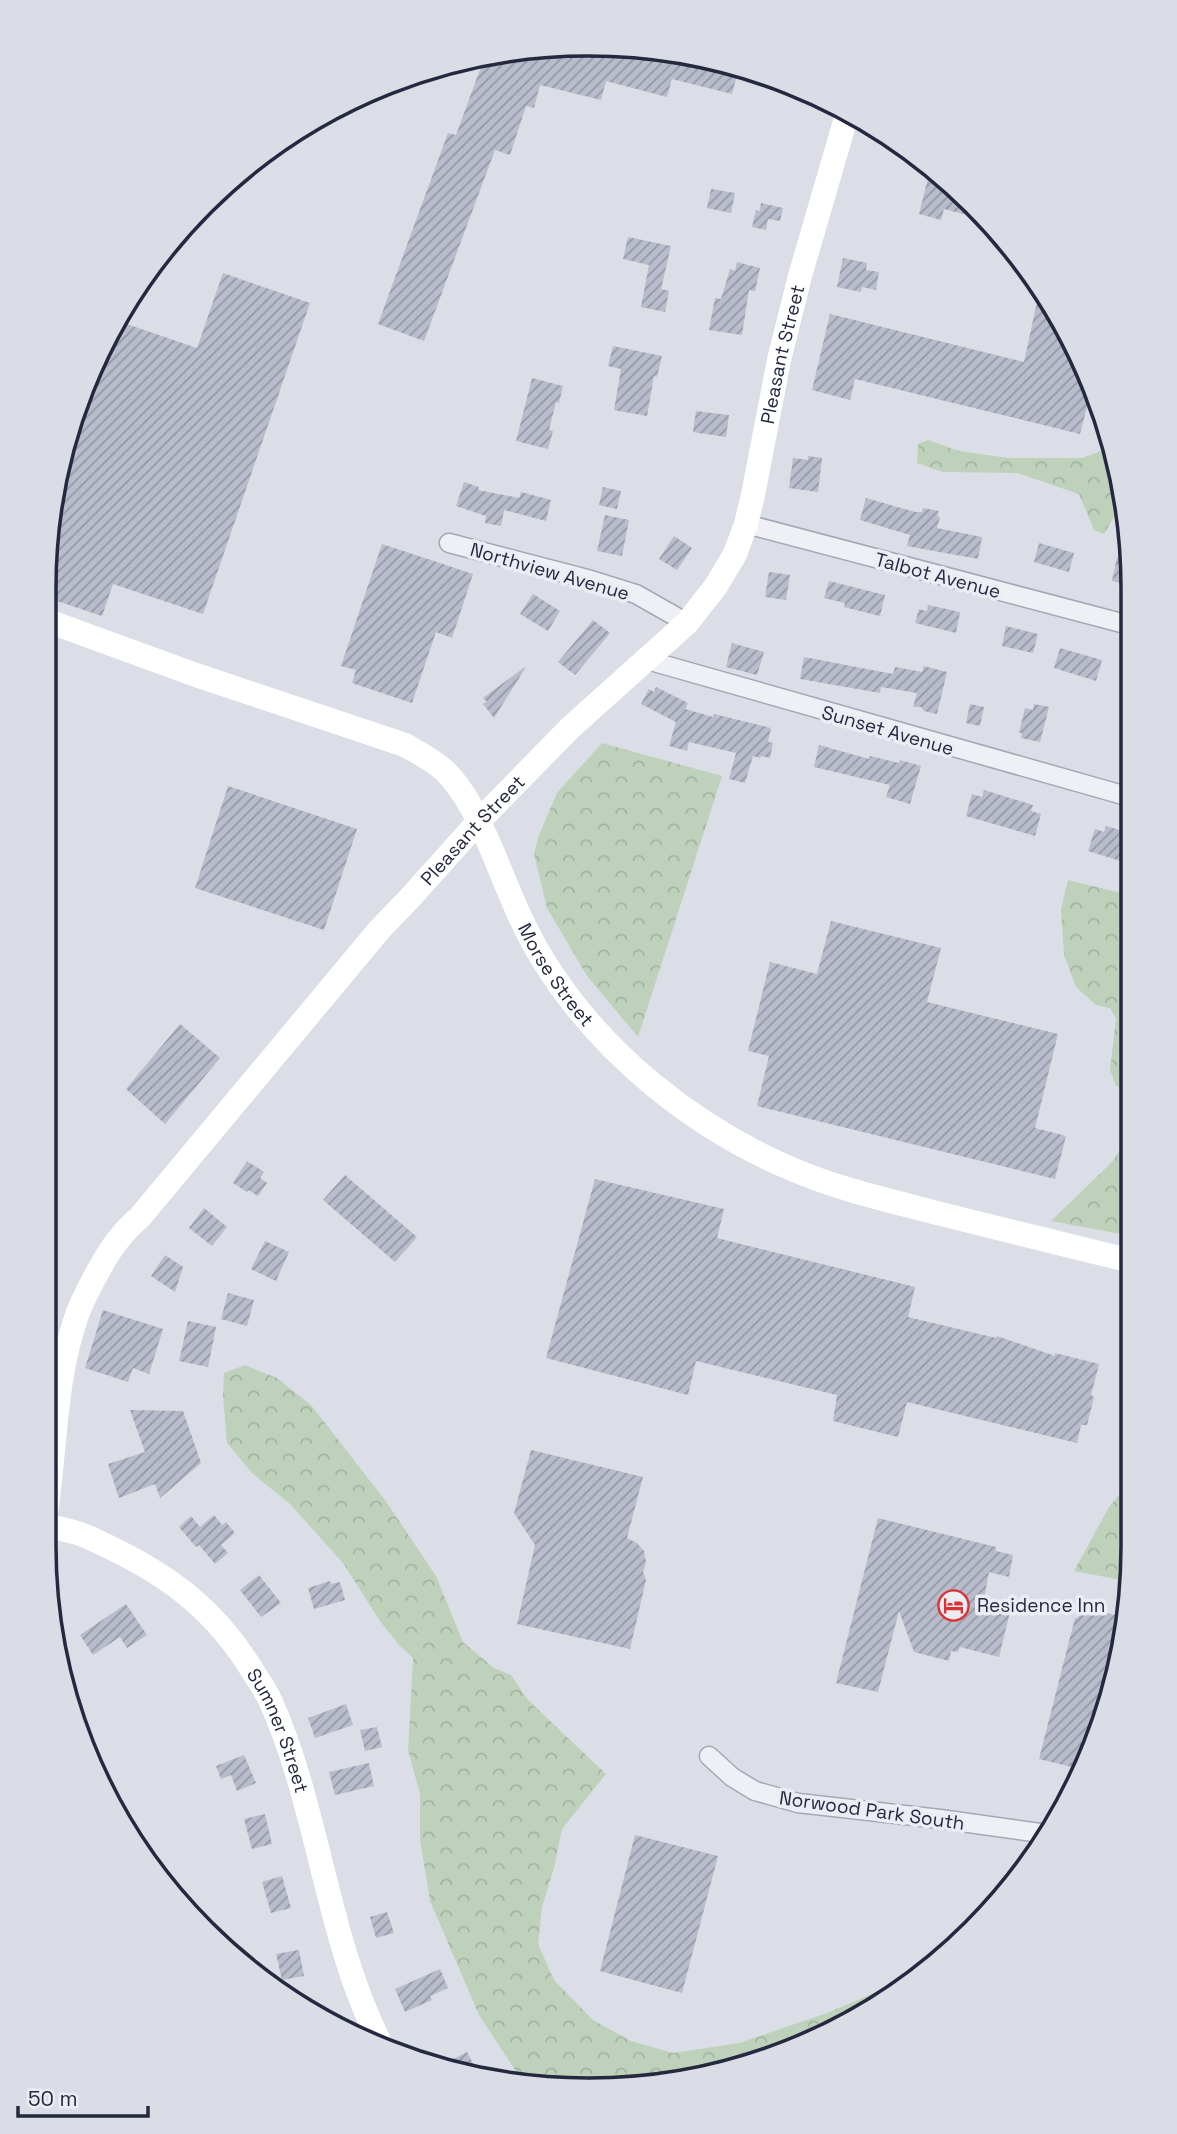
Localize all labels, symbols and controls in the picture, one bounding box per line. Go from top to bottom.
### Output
street label: Pleasant Street [755,282,810,426]
street label: Northview Avenue [467,537,632,606]
street label: Talbot Avenue [872,547,1003,604]
street label: Sunset Avenue [819,700,957,761]
street label: Pleasant Street [415,770,530,891]
street label: Morse Street [512,919,599,1032]
hotel icon: Residence Inn [937,1588,971,1622]
place label: Residence Inn [977,1593,1105,1618]
street label: Sumner Street [241,1664,314,1796]
street label: Norwood Park South [778,1785,966,1836]
scale bar [18,2074,147,2118]
text: 50 m [28,2085,78,2112]

